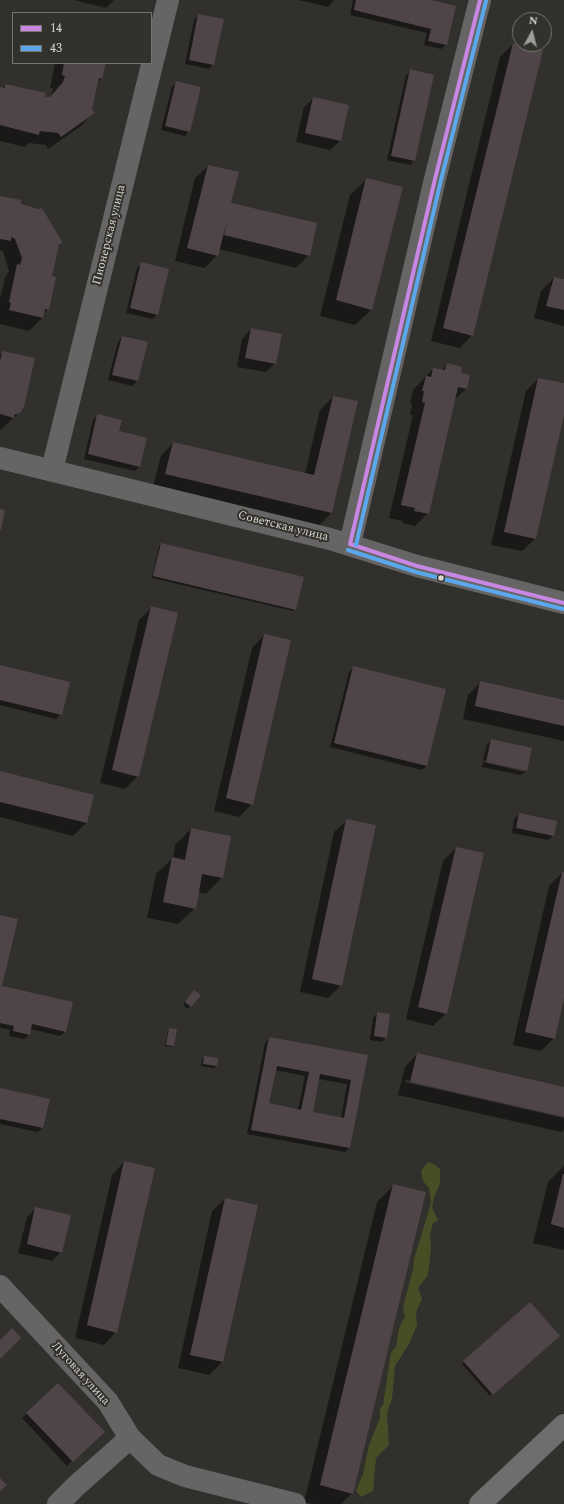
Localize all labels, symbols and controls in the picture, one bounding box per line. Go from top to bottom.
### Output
legend [12,12,152,64]
north arrow [512,12,552,52]
text: N [528,12,539,30]
text: 14 [50,19,62,38]
text: 43 [50,39,62,58]
street label: Пионерская улица [91,183,129,287]
street label: Советская улица [236,509,330,545]
unlabelled marker [436,573,446,583]
street label: Луговая улица [48,1339,112,1409]

